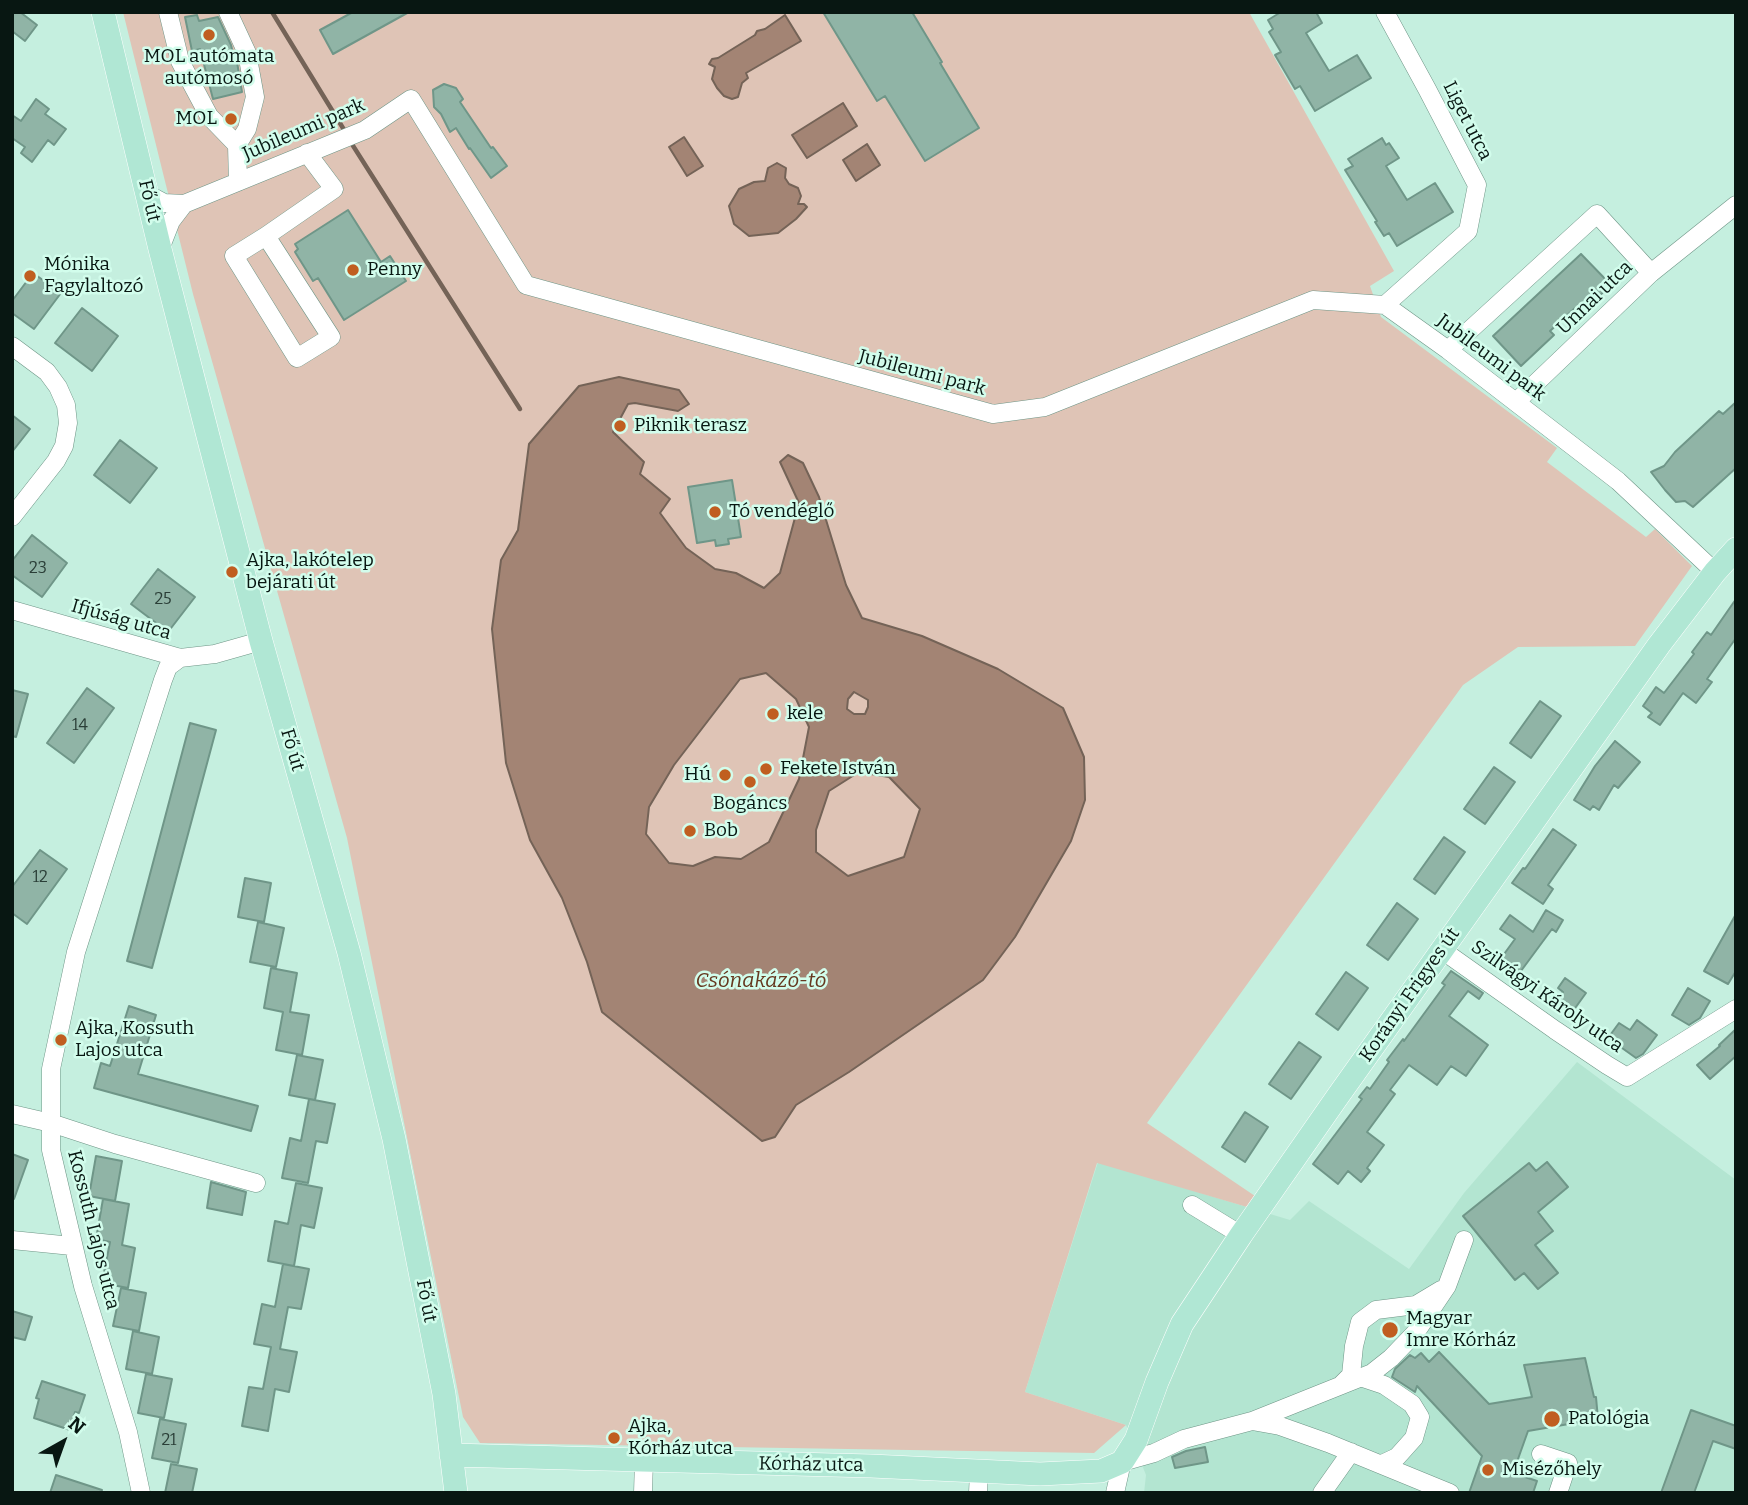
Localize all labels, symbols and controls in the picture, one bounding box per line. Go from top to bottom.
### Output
marker: MOL autómata autómosó [201,27,217,43]
place label: MOL autómata autómosó [144,46,274,90]
street label: Liget utca [1437,78,1497,164]
street label: Jubileumi park [240,94,368,166]
place label: MOL [175,108,217,130]
marker: MOL [223,111,239,127]
street label: Fő út [133,177,165,225]
place label: Mónika Fagylaltozó [44,254,143,298]
street label: Unnai utca [1552,256,1638,340]
place label: Penny [367,259,422,281]
marker: Penny [345,262,361,278]
marker: Mónika Fagylaltozó [22,268,38,284]
street label: Jubileumi park [1432,310,1550,406]
street label: Jubileumi park [856,345,988,401]
place label: Piknik terasz [634,415,747,437]
marker: Piknik terasz [612,418,628,434]
place label: Tó vendéglő [729,501,834,523]
marker: Tó vendéglő [707,504,723,520]
place label: Ajka, lakótelep bejárati út [246,550,374,594]
house number: 23 [29,559,47,579]
marker: Ajka, lakótelep bejárati út [224,564,240,580]
house number: 25 [154,590,172,610]
street label: Ifjúság utca [69,595,173,645]
place label: kele [787,703,823,725]
marker: kele [765,706,781,722]
house number: 14 [72,716,88,736]
street label: Fő út [275,726,309,774]
place label: Fekete István [780,758,896,780]
marker: Fekete István [758,761,774,777]
place label: Hú [684,764,711,786]
marker: Hú [717,767,733,783]
marker: Bogáncs [742,774,758,790]
place label: Bogáncs [713,793,787,815]
place label: Bob [704,820,738,842]
marker: Bob [682,823,698,839]
house number: 12 [32,868,48,888]
street label: Korányi Frigyes út [1355,923,1465,1067]
street label: Szilvágyi Károly utca [1467,936,1627,1058]
water label: Csónakázó-tó [696,968,826,994]
place label: Ajka, Kossuth Lajos utca [75,1018,194,1062]
marker: Ajka, Kossuth Lajos utca [53,1032,69,1048]
street label: Kossuth Lajos utca [62,1148,124,1312]
street label: Fő út [411,1278,441,1324]
place label: Magyar Imre Kórház [1406,1308,1516,1352]
marker: Magyar Imre Kórház [1380,1320,1400,1340]
north arrow [28,1407,98,1477]
place label: Patológia [1568,1408,1649,1430]
marker: Patológia [1542,1409,1562,1429]
text: N [64,1412,90,1439]
place label: Ajka, Kórház utca [628,1416,733,1460]
marker: Ajka, Kórház utca [606,1430,622,1446]
house number: 21 [161,1431,177,1451]
street label: Kórház utca [758,1453,864,1477]
place label: Misézőhely [1502,1459,1602,1481]
marker: Misézőhely [1480,1462,1496,1478]

